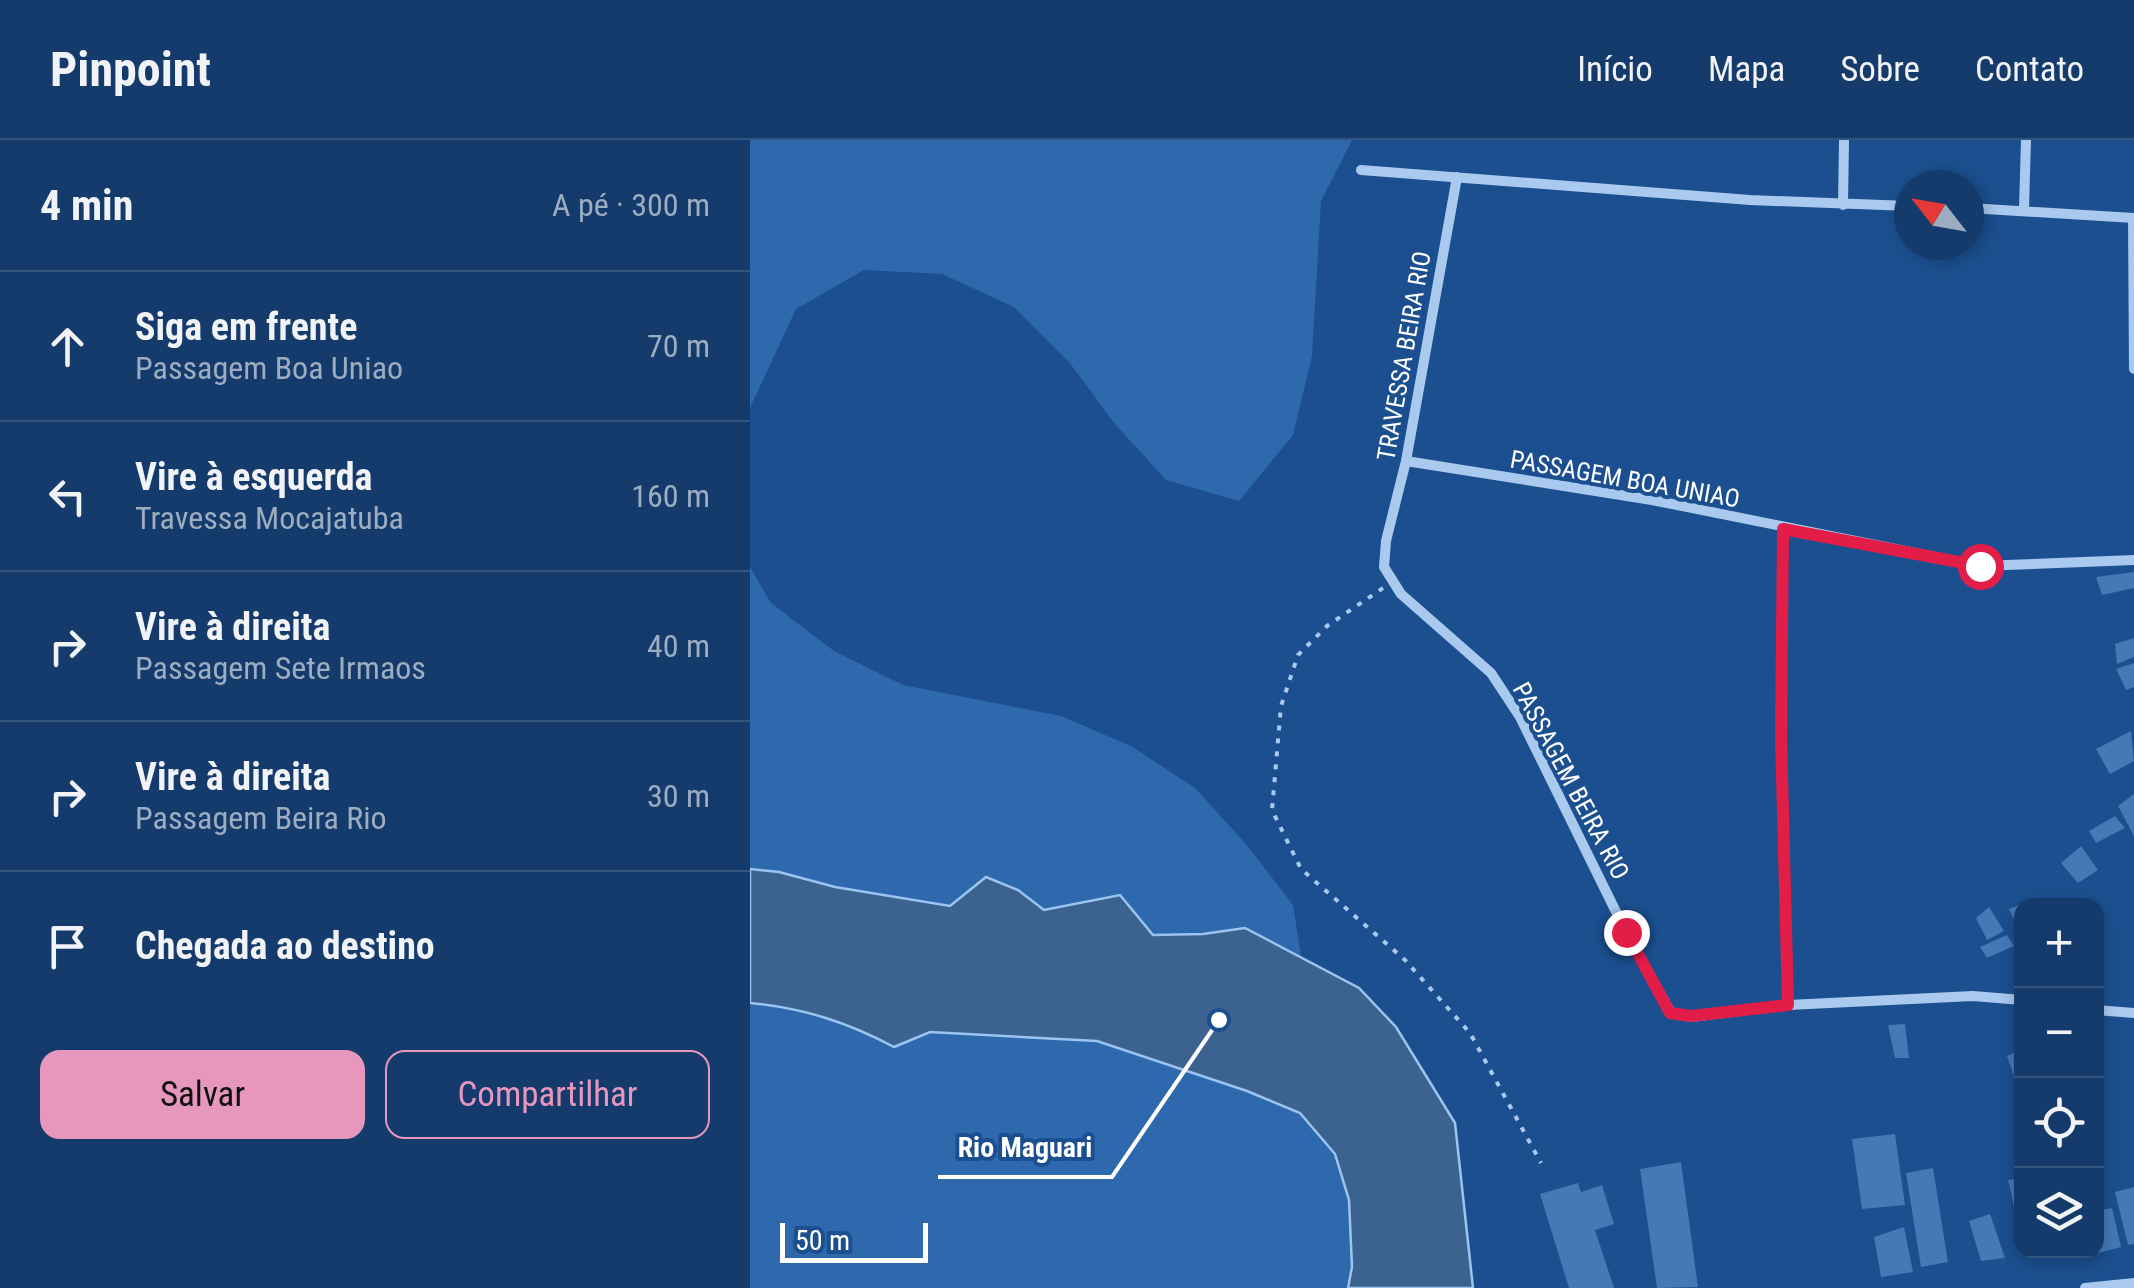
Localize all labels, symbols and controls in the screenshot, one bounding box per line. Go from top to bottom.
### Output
text: Pinpoint [50,41,211,98]
text: Início [1577,49,1653,90]
text: Mapa [1708,49,1785,90]
text: Sobre [1840,49,1920,90]
text: Contato [1975,49,2084,90]
north arrow [1894,170,1984,260]
text: 4 min [40,181,133,230]
text: A pé · 300 m [552,186,710,224]
street label: TRAVESSA BEIRA RIO [1371,249,1437,463]
text: Siga em frente [135,305,357,349]
icon: ahead [40,319,95,374]
text: 70 m [647,327,710,365]
text: Passagem Boa Uniao [135,349,403,387]
street label: PASSAGEM BOA UNIAO [1508,445,1742,513]
text: Vire à esquerda [135,455,373,499]
icon: left [40,469,95,524]
text: 160 m [631,477,710,515]
text: Travessa Mocajatuba [135,499,404,537]
route start [1958,544,2004,590]
text: Vire à direita [135,605,330,649]
icon: right [40,619,95,674]
text: 40 m [647,627,710,665]
text: Passagem Sete Irmaos [135,649,426,687]
street label: PASSAGEM BEIRA RIO [1507,678,1635,884]
text: Vire à direita [135,755,330,799]
icon: right [40,769,95,824]
text: 30 m [647,777,710,815]
text: Passagem Beira Rio [135,799,387,837]
map controls [2014,898,2104,1258]
button: + [2014,898,2104,988]
route end [1604,910,1650,956]
icon: arrive [40,919,95,974]
text: Chegada ao destino [135,924,435,968]
button: − [2014,988,2104,1078]
button: Salvar [40,1050,365,1139]
button: Compartilhar [385,1050,710,1139]
button: locate [2014,1078,2104,1168]
callout: Rio Maguari [938,1119,1112,1177]
text: Rio Maguari [958,1131,1092,1164]
button: layers [2014,1168,2104,1258]
scale bar [780,1218,928,1262]
text: 50 m [795,1224,850,1257]

